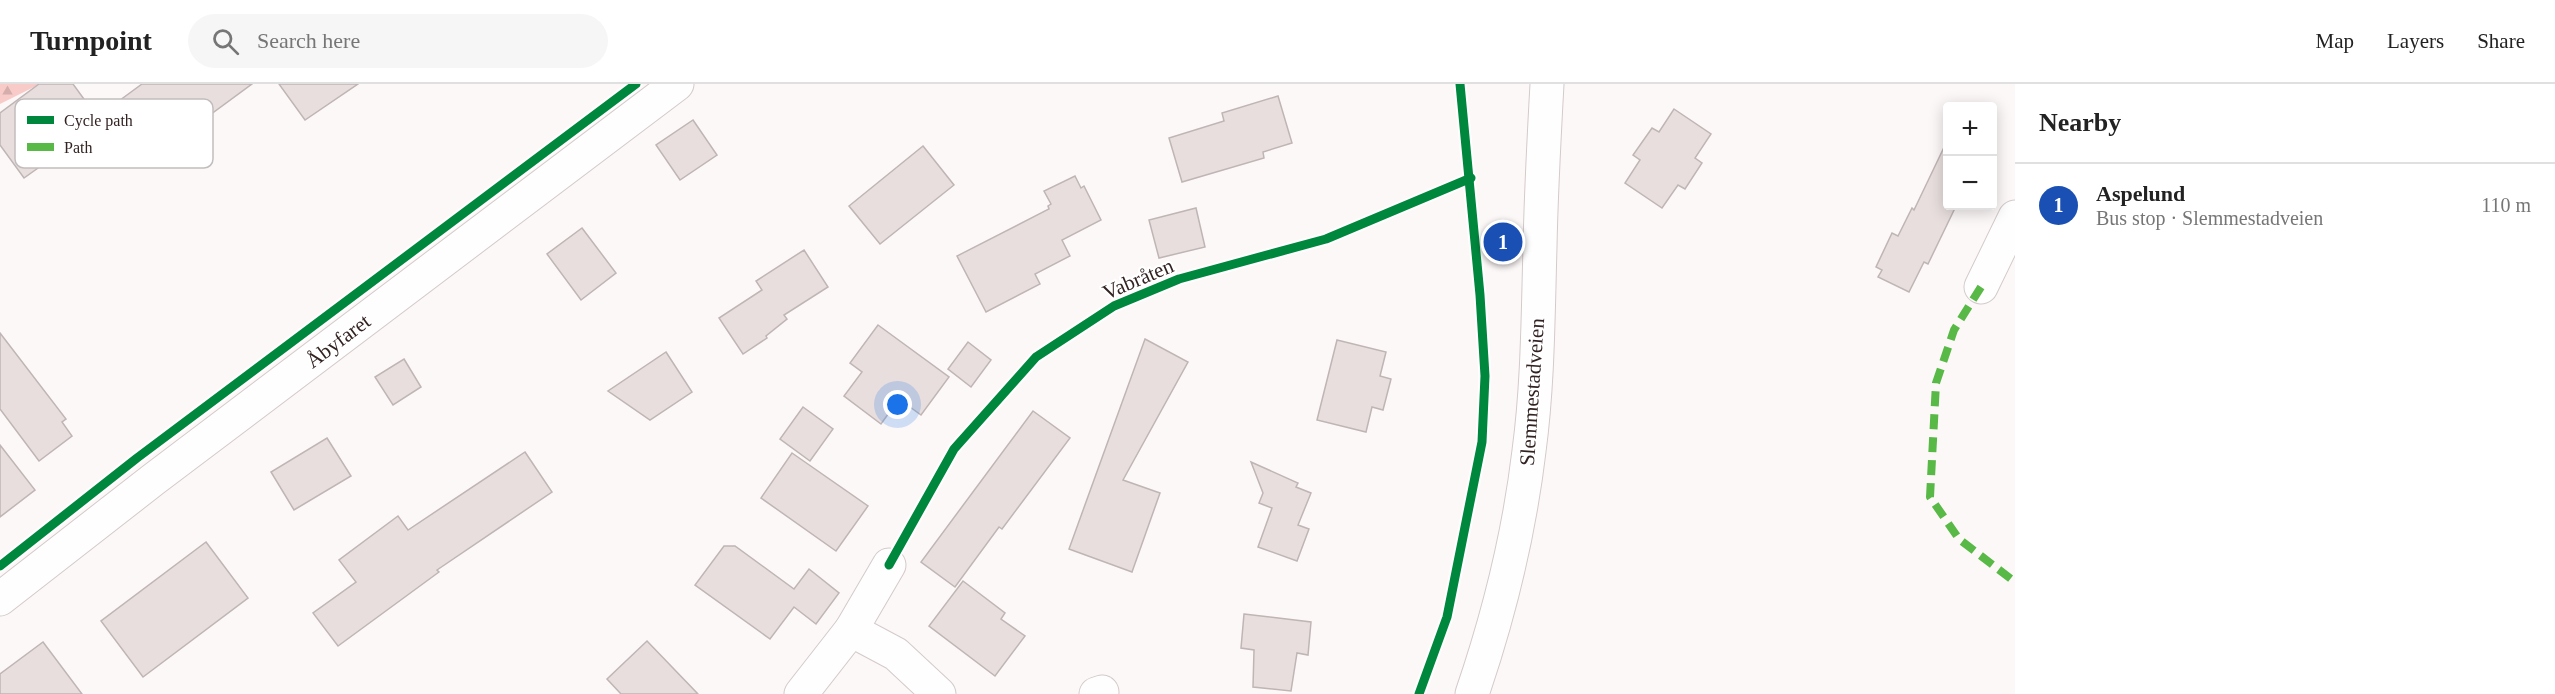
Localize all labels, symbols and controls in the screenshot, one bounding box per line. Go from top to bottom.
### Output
search box [188,14,608,68]
text: Turnpoint [30,25,152,56]
icon: search [209,25,242,58]
text: Search here [257,28,360,53]
text: Map [2316,29,2354,53]
text: Layers [2387,29,2444,53]
text: Share [2477,29,2525,53]
legend [15,99,213,168]
map controls [1943,102,1997,210]
button: + [1943,102,1997,156]
text: Nearby [2039,108,2121,137]
text: Cycle path [64,112,133,130]
text: Path [64,139,92,156]
button: − [1943,156,1997,210]
text: Aspelund [2096,181,2185,206]
text: 1 [2054,194,2064,216]
text: 110 m [2481,194,2531,216]
text: Bus stop · Slemmestadveien [2096,207,2323,229]
pin: 1 [1484,220,1522,264]
street label: Vabråten [1099,253,1177,305]
street label: Åbyfaret [301,309,375,373]
street label: Slemmestadveien [1515,317,1549,467]
your location [883,390,912,419]

